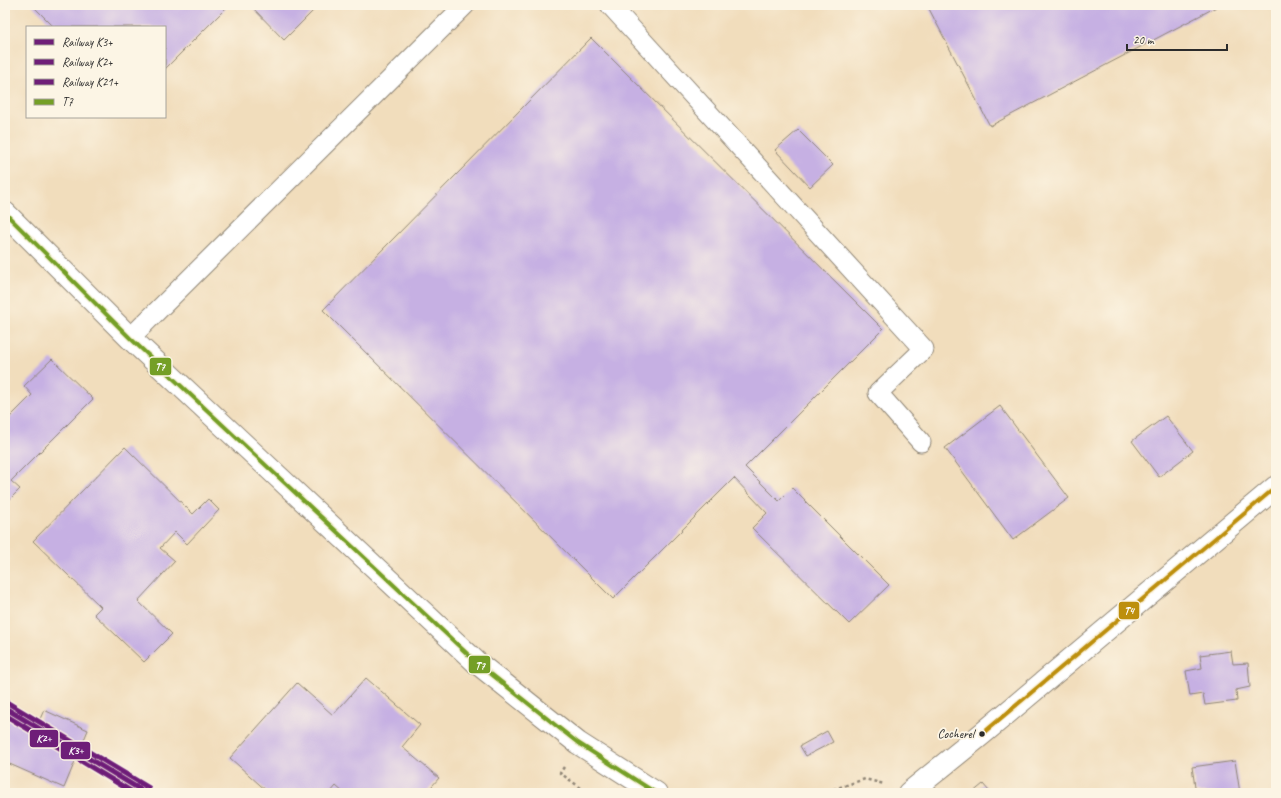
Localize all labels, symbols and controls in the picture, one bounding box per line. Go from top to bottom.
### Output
legend [26,26,166,118]
scale bar [1127,26,1227,52]
text: 20 m [1133,32,1155,48]
text: Railway K3+ [62,34,113,50]
text: Railway K2+ [62,54,113,70]
text: Railway K21+ [62,74,119,90]
text: T7 [62,94,73,110]
line badge: T7 [149,357,172,376]
text: T7 [155,359,166,373]
line badge: T4 [1118,601,1140,620]
text: T4 [1124,603,1136,617]
line badge: T7 [468,655,491,674]
text: T7 [475,658,486,672]
place label: Cocherel [937,726,977,742]
line badge: K2+ [29,729,59,748]
marker: Cocherel [977,729,987,739]
text: K2+ [36,731,53,745]
line badge: K3+ [60,741,91,760]
text: K3+ [68,743,85,757]

